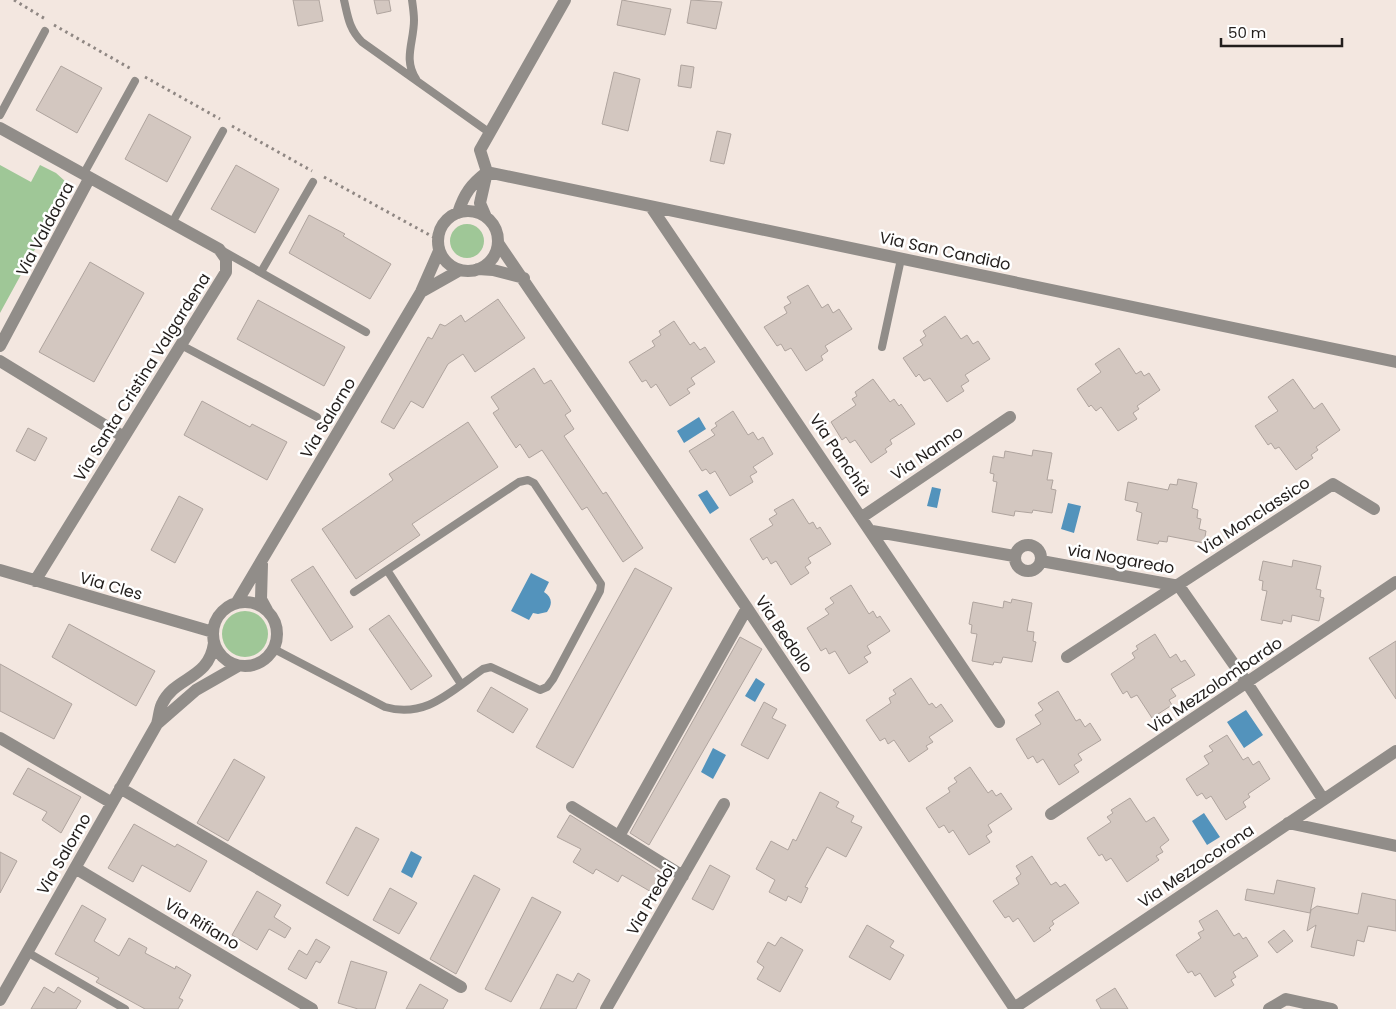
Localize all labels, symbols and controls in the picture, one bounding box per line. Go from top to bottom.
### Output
scale bar [1221,15,1342,47]
text: 50 m [1228,22,1266,43]
street label: Via Valdaora [10,178,80,280]
street label: Via San Candido [877,226,1013,276]
street label: Via Santa Cristina Valgardena [68,268,216,486]
street label: Via Salorno [295,373,361,463]
street label: Via Panchià [804,409,876,501]
street label: Via Nanno [886,420,968,486]
street label: Via Monclassico [1194,471,1314,561]
street label: via Nogaredo [1066,538,1176,580]
street label: Via Cles [77,566,145,606]
street label: Via Bedollo [750,591,818,677]
street label: Via Mezzolombardo [1143,631,1287,739]
street label: Via Salorno [31,809,97,899]
street label: Via Mezzocorona [1133,819,1259,913]
street label: Via Predoi [621,859,681,939]
street label: Via Rifiano [160,893,244,955]

